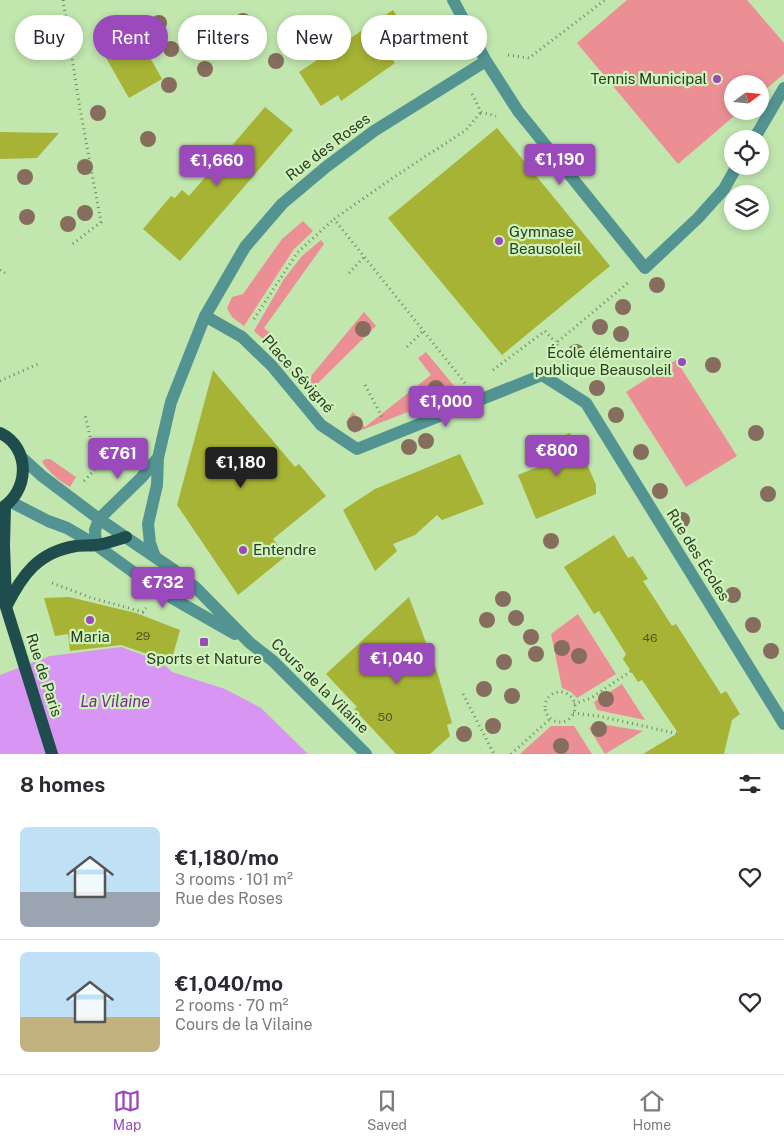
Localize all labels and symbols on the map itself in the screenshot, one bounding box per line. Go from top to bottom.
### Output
place label: Tennis Municipal [590,70,707,87]
marker: Tennis Municipal [711,73,723,85]
north arrow [724,75,769,120]
street label: Rue des Roses [282,109,373,184]
pin: €1,660 [176,144,258,187]
pin: €1,190 [519,144,601,186]
place label: Gymnase Beausoleil [509,223,582,257]
marker: Gymnase Beausoleil [493,235,505,247]
street label: Place Sévigné [259,331,338,416]
place label: École élémentaire publique Beausoleil [535,344,672,378]
marker: École élémentaire publique Beausoleil [676,356,688,368]
pin: €1,000 [405,386,487,428]
pin: €800 [527,434,587,477]
pin: €761 [88,438,148,480]
pin: €1,180 [200,446,282,489]
street label: Rue des Écoles [663,506,733,604]
place label: Entendre [253,541,317,558]
marker: Entendre [237,544,249,556]
pin: €732 [133,566,193,609]
marker: Maria [84,614,96,626]
place label: Maria [70,628,110,645]
house number: 29 [136,629,150,643]
street label: Rue de Paris [23,631,66,719]
house number: 46 [642,631,658,645]
street label: Cours de la Vilaine [268,635,373,737]
marker: Sports et Nature [198,636,210,648]
pin: €1,040 [356,642,438,685]
place label: Sports et Nature [146,650,262,667]
water label: La Vilaine [80,692,150,711]
house number: 50 [377,710,393,724]

